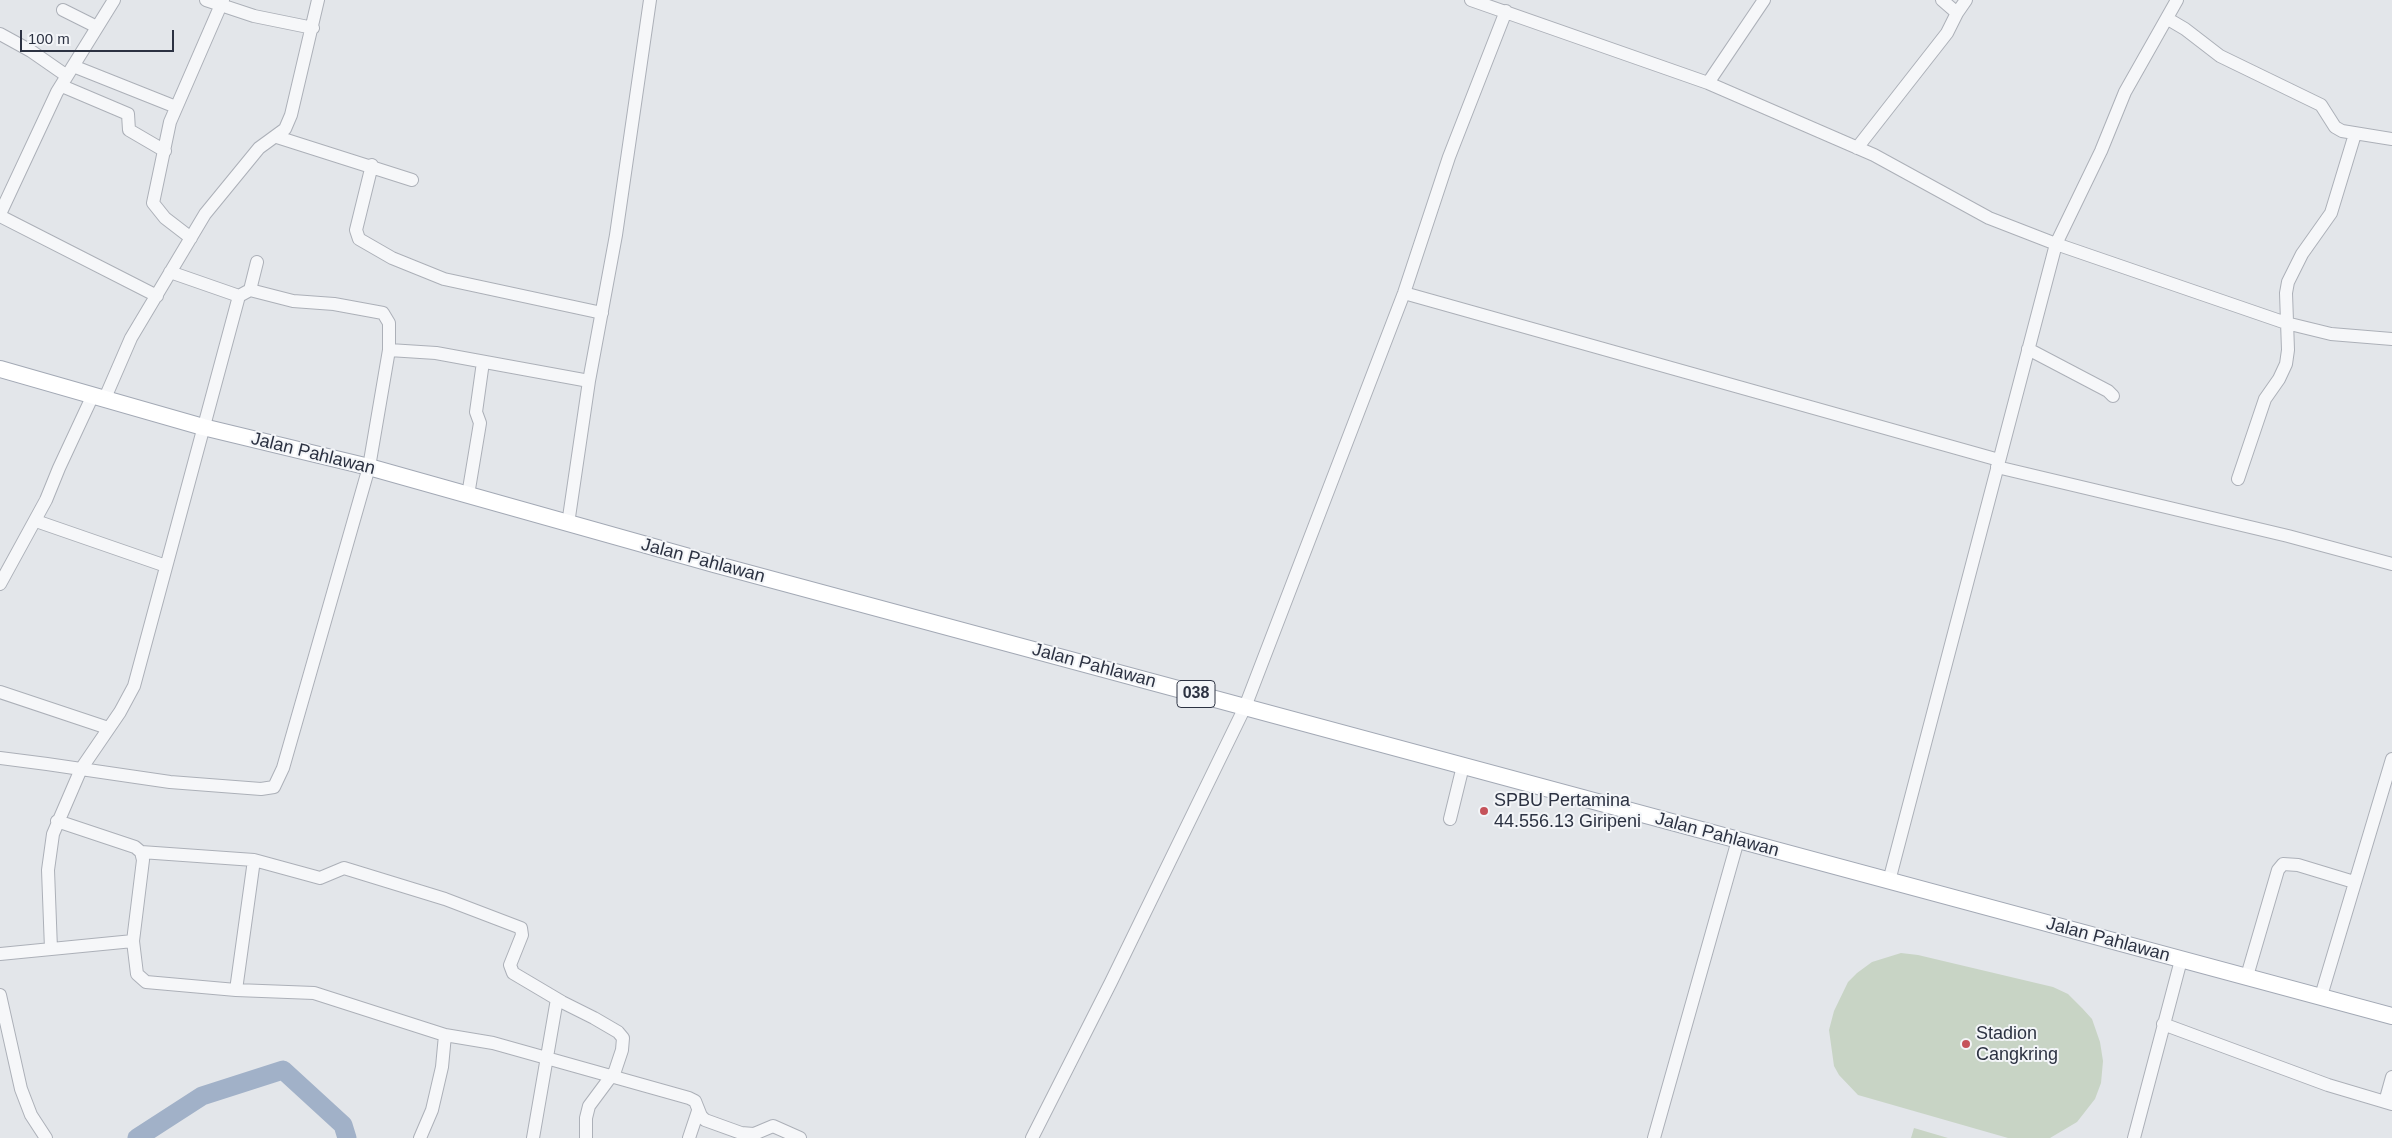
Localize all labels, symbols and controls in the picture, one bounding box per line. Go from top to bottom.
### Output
scale bar [22,20,176,52]
text: 100 m [28,30,70,47]
street label: Jalan Pahlawan [249,428,377,480]
street label: Jalan Pahlawan [639,534,767,588]
street label: Jalan Pahlawan [1030,639,1158,693]
road number: 038 [1177,681,1215,708]
place label: SPBU Pertamina 44.556.13 Giripeni [1494,790,1641,832]
marker: SPBU Pertamina 44.556.13 Giripeni [1478,805,1490,817]
street label: Jalan Pahlawan [1653,808,1781,862]
street label: Jalan Pahlawan [2044,913,2172,967]
place label: Stadion Cangkring [1976,1023,2058,1066]
marker: Stadion Cangkring [1960,1038,1972,1050]

